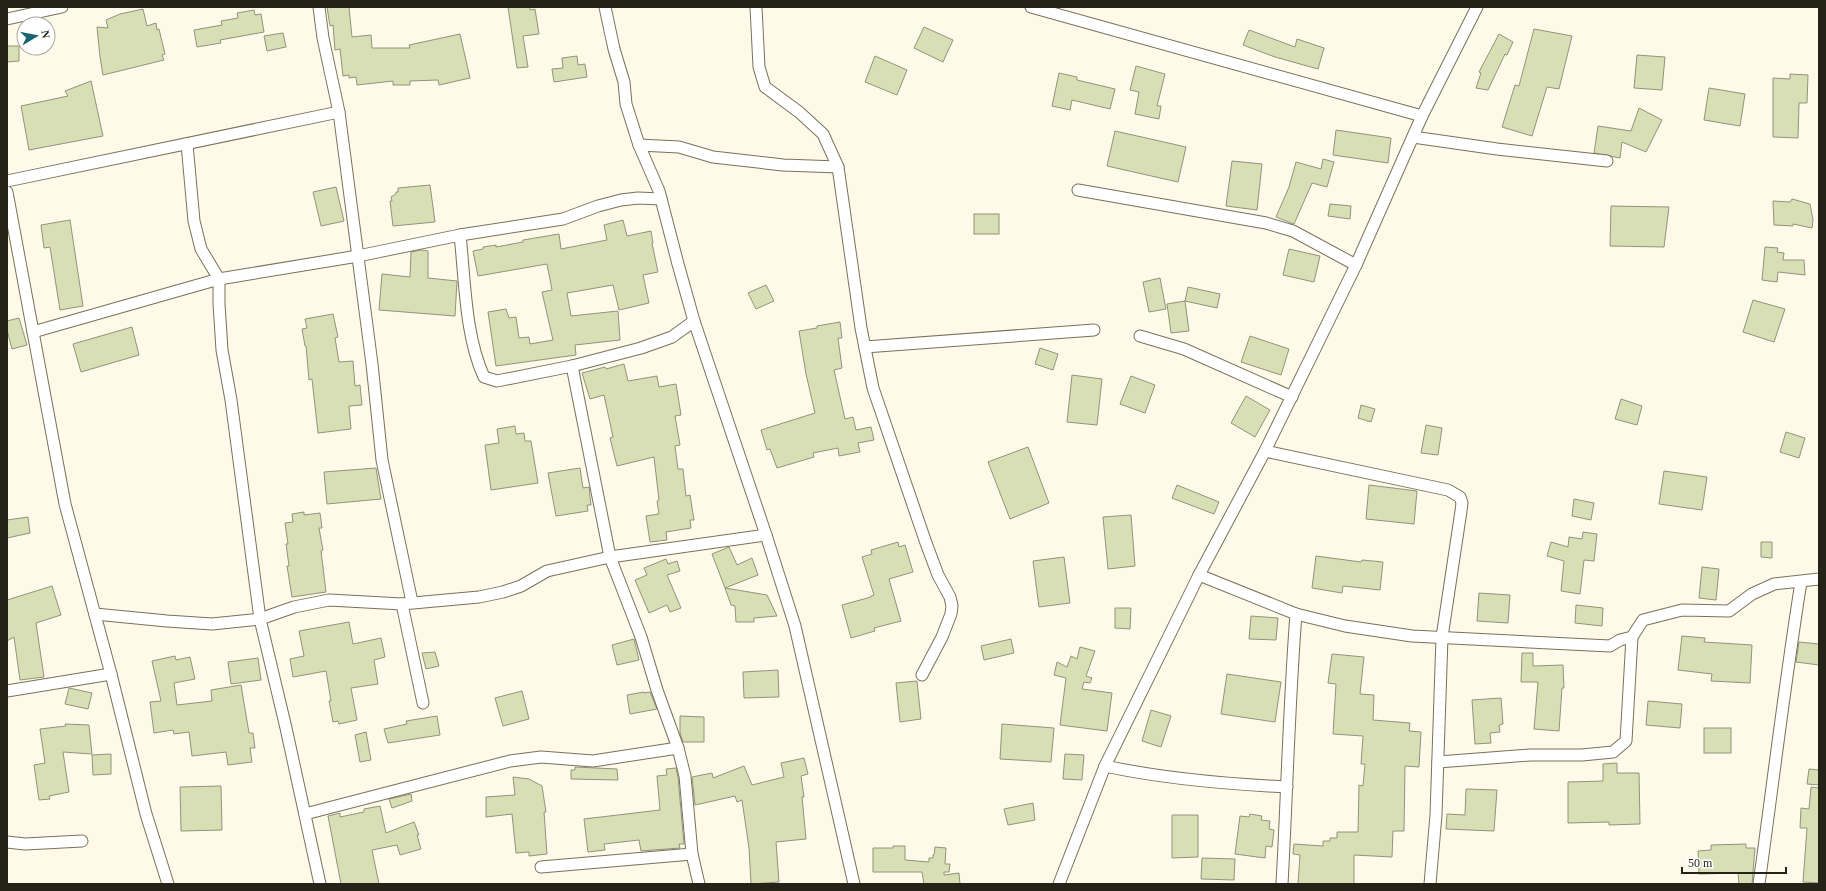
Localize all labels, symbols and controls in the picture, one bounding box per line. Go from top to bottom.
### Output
north arrow [16,16,56,56]
text: N [39,29,52,39]
scale bar [1682,849,1786,875]
text: 50 m [1688,856,1713,870]

